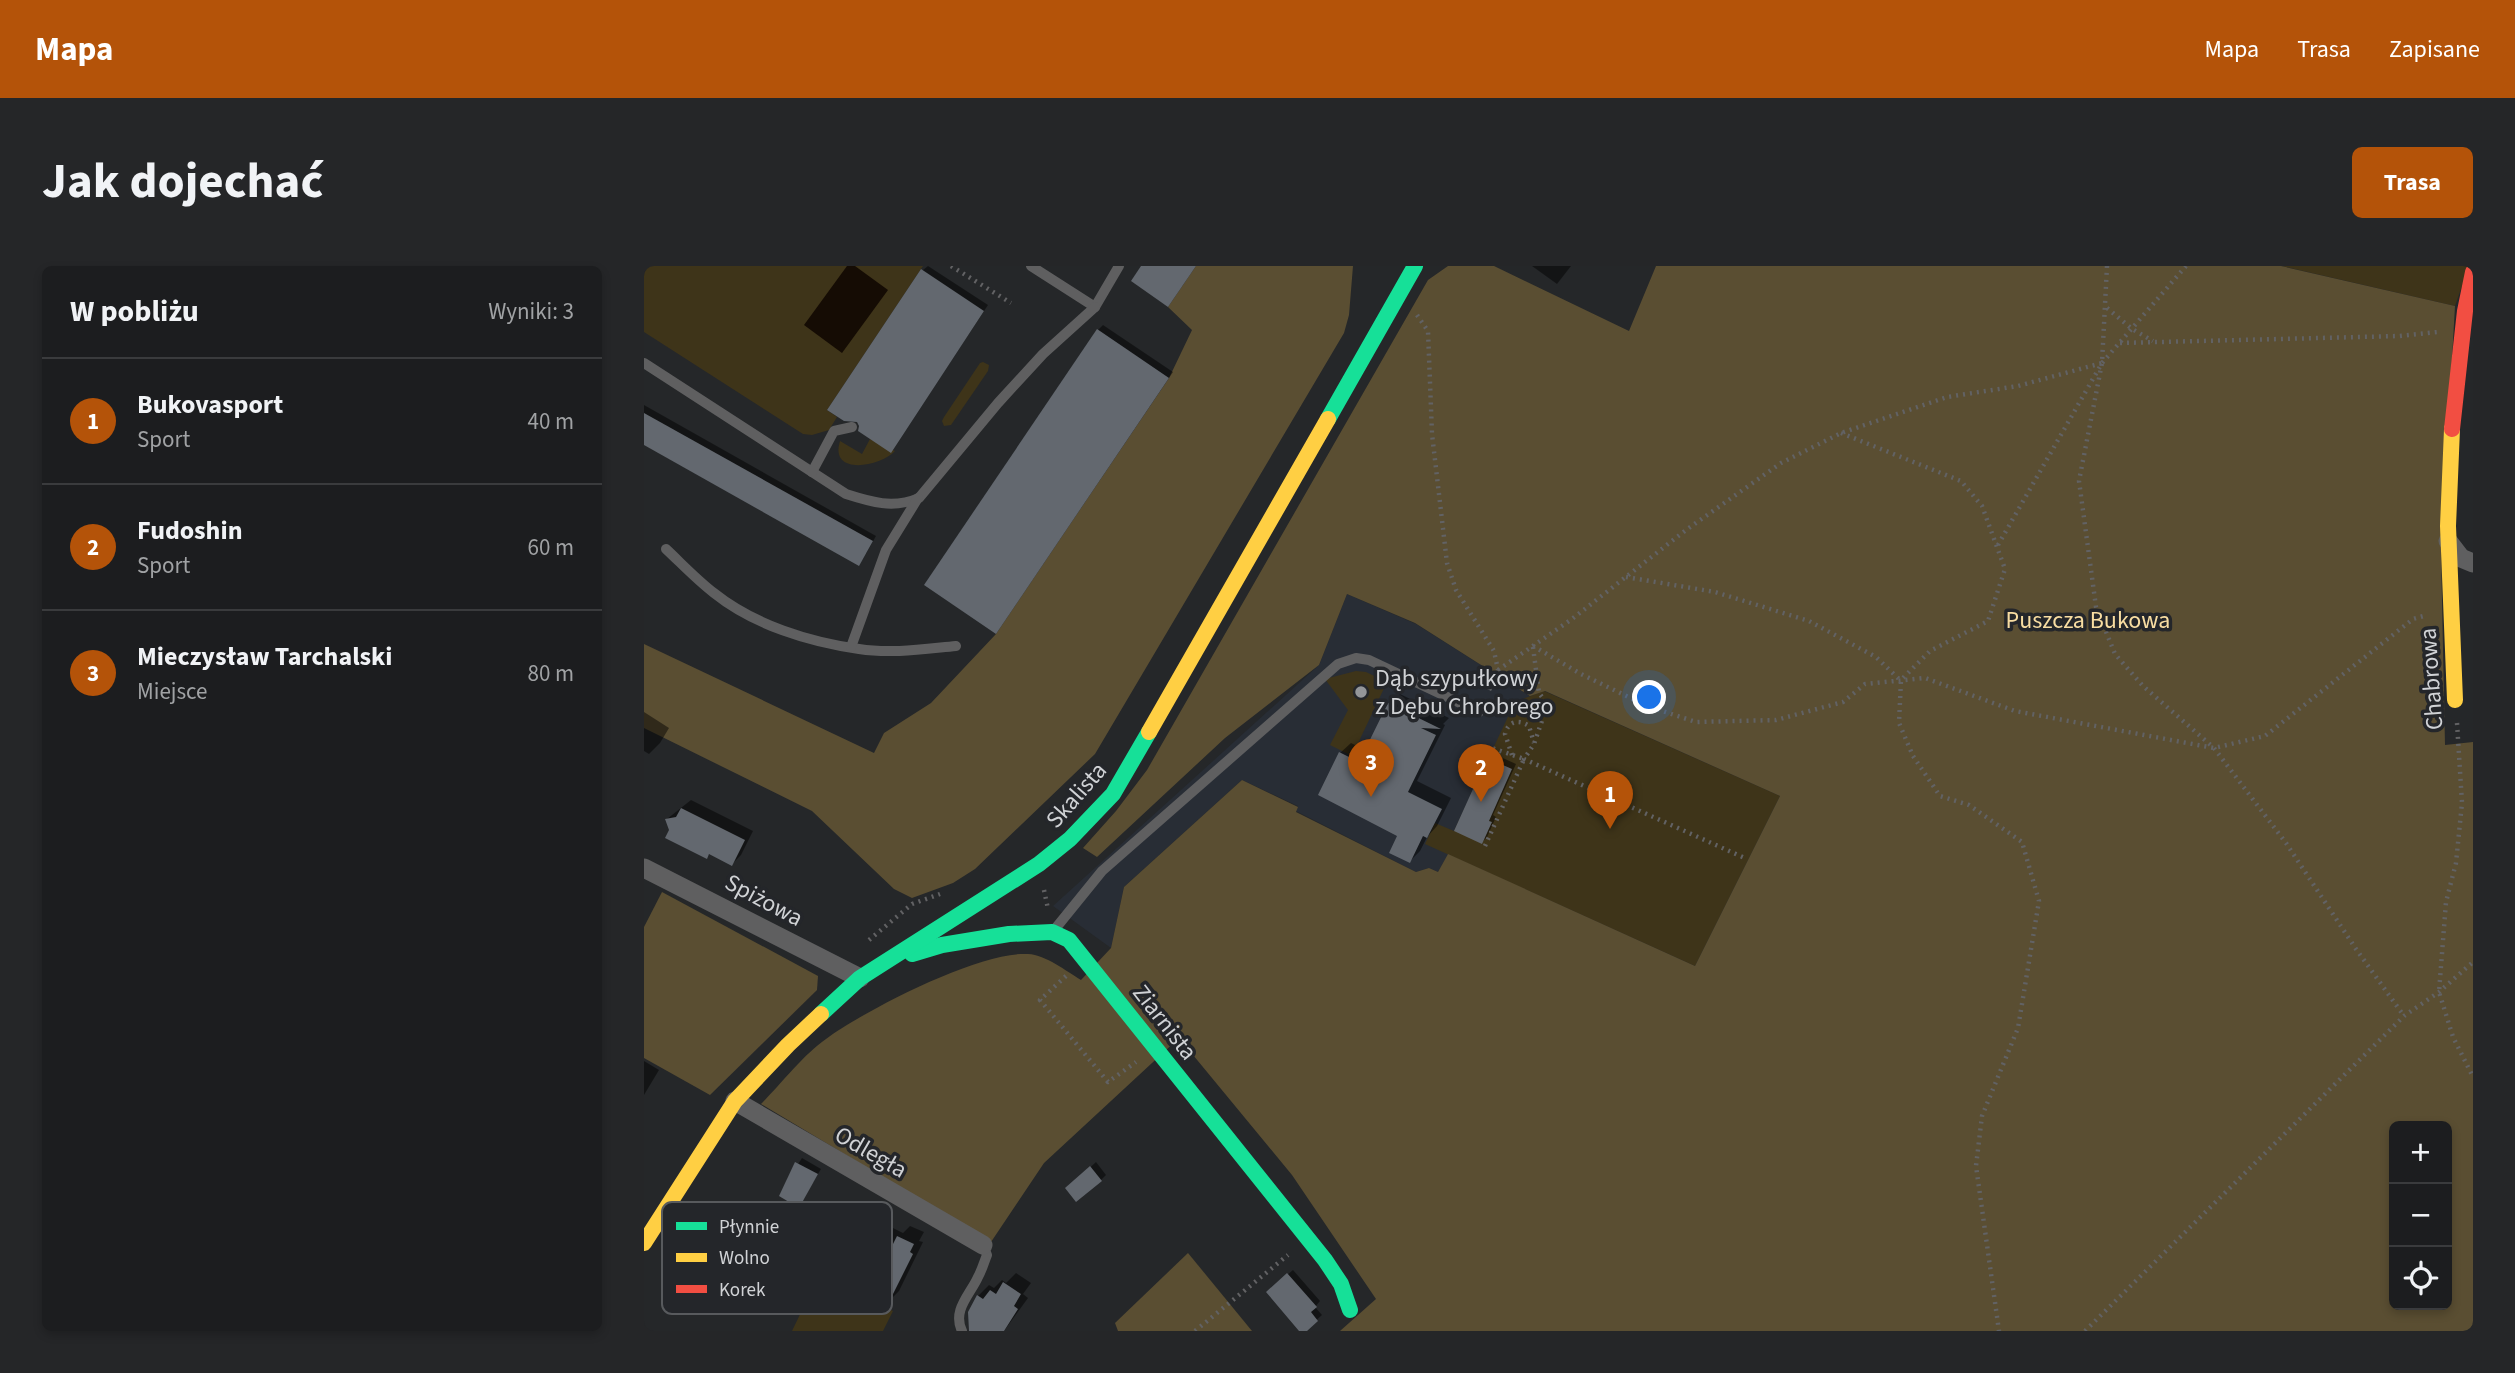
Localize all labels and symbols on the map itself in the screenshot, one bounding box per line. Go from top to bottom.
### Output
park label: Puszcza Bukowa [2006,603,2170,638]
street label: Chabrowa [2410,627,2453,731]
place label: Dąb szypułkowy z Dębu Chrobrego [1375,661,1553,724]
your location [1632,680,1666,714]
marker: Dąb szypułkowy z Dębu Chrobrego [1353,684,1369,700]
pin: 3 [1348,739,1394,797]
pin: 2 [1458,744,1504,802]
street label: Skalista [1038,754,1115,836]
pin: 1 [1587,771,1633,829]
street label: Spiżowa [718,865,809,936]
street label: Ziarnista [1124,977,1205,1068]
street label: Odległa [828,1118,913,1187]
legend [662,1202,892,1314]
text: Płynnie [719,1214,779,1241]
text: Wolno [719,1245,770,1272]
text: Korek [719,1277,766,1304]

